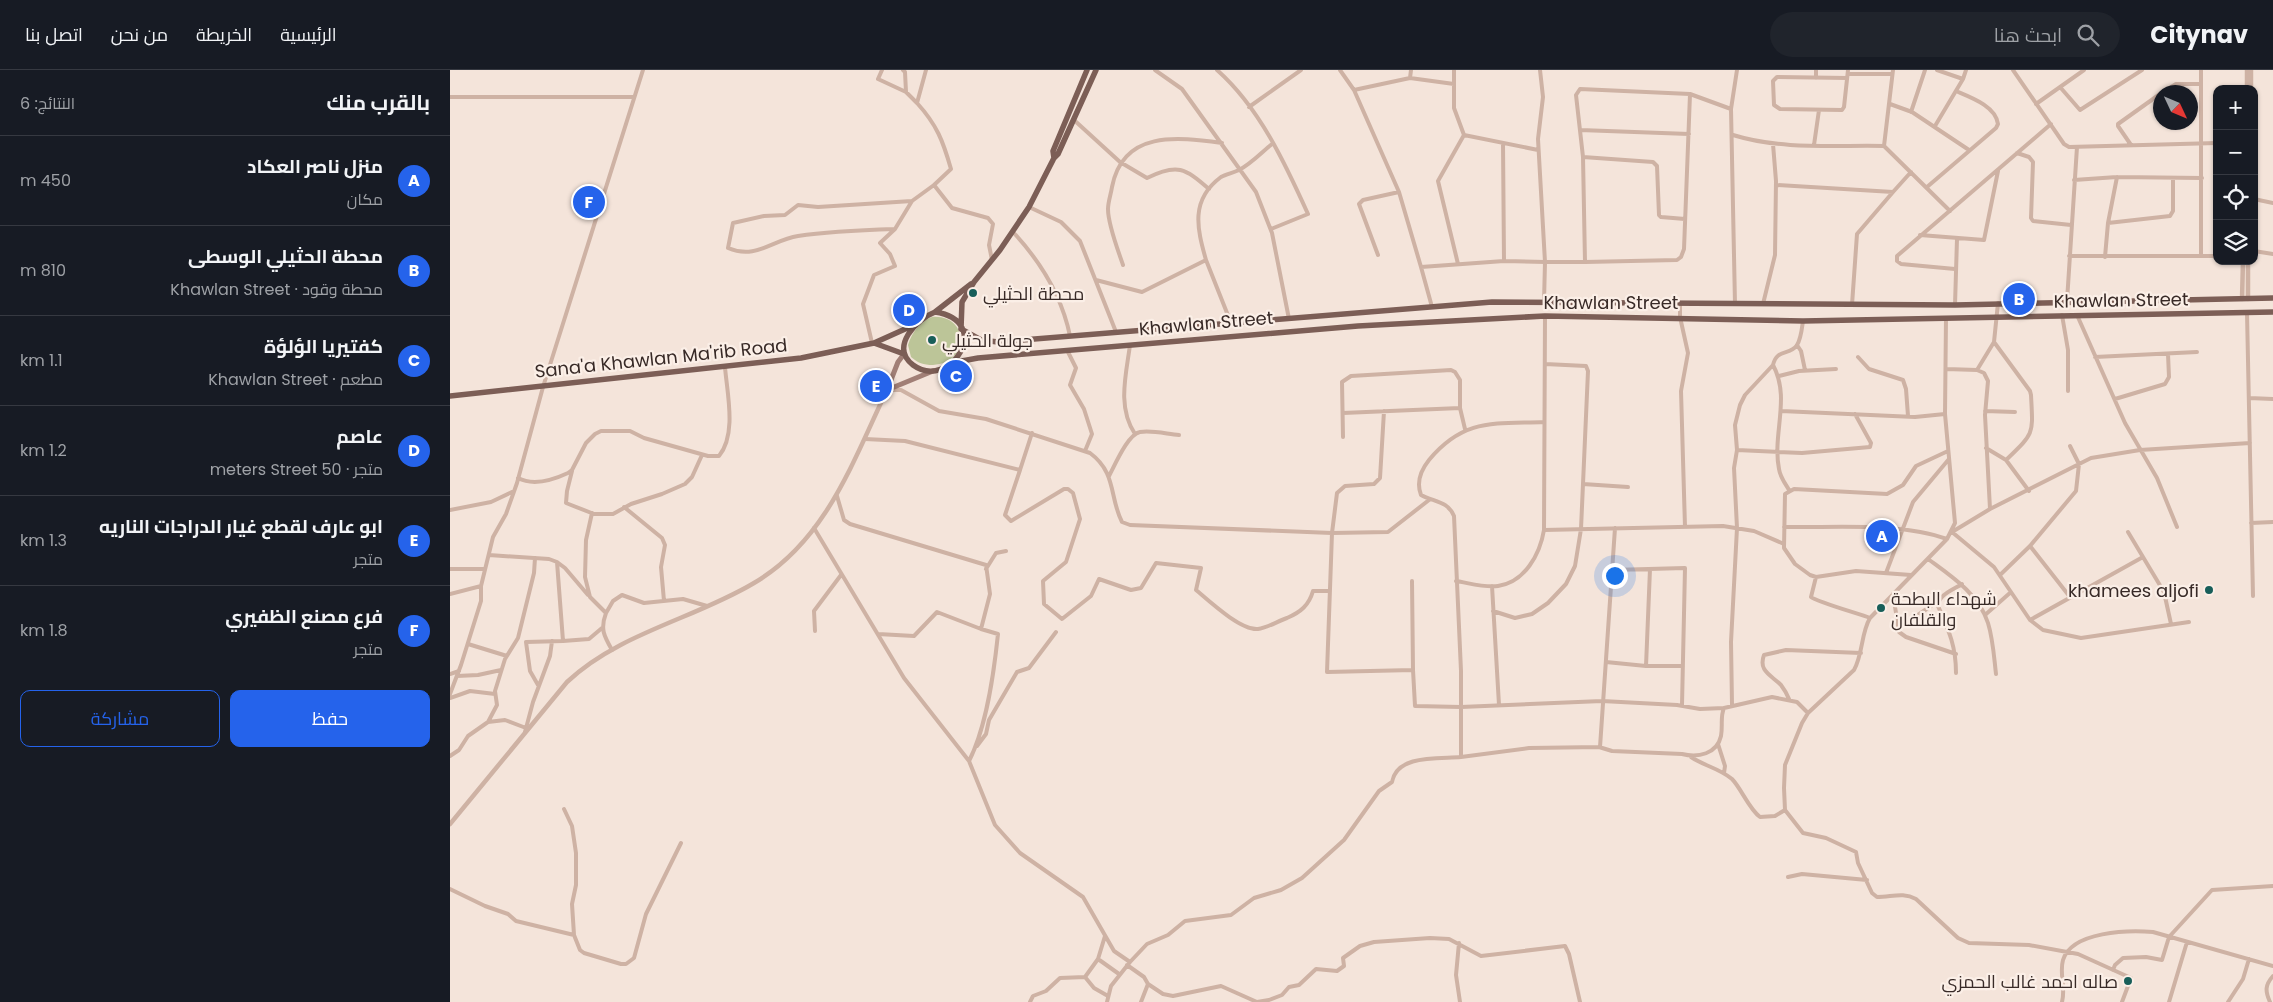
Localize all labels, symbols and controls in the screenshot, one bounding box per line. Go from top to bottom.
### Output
search box [1770,12,2120,57]
text: Citynav [2150,18,2248,51]
icon: search [2074,21,2102,49]
text: اتصل بنا [25,22,83,47]
text: من نحن [111,22,168,47]
text: الخريطة [196,22,252,47]
text: الرئيسية [280,22,337,47]
text: ابحث هنا [1994,22,2062,49]
north arrow [2153,85,2198,130]
map controls [2213,85,2258,265]
button: + [2213,85,2258,130]
text: بالقرب منك [326,88,430,117]
text: النتائج: 6 [20,92,75,115]
button: − [2213,130,2258,175]
text: منزل ناصر العكاد [247,153,383,180]
text: 450 m [20,169,71,192]
text: A [408,169,420,192]
button: locate [2213,175,2258,220]
pin: F [573,183,605,221]
text: مكان [347,188,383,211]
button: layers [2213,220,2258,265]
text: محطة الحثيلي الوسطى [188,243,383,270]
text: 810 m [20,259,66,282]
text: B [409,259,419,282]
text: محطة وقود · Khawlan Street [170,278,383,301]
pin: B [2003,280,2035,318]
place label: محطة الحثيلي [983,281,1084,308]
street label: Khawlan Street [2053,286,2189,314]
marker: محطة الحثيلي [967,287,979,299]
street label: Khawlan Street [1544,290,1678,315]
pin: D [893,291,925,329]
street label: Khawlan Street [1138,305,1274,341]
place label: جولة الحثيلي [942,328,1033,355]
street label: Sana'a Khawlan Ma'rib Road [533,332,789,384]
text: كفتيريا الؤلؤة [264,333,383,360]
marker: جولة الحثيلي [926,334,938,346]
text: 1.1 km [20,349,63,372]
text: C [408,349,420,372]
pin: C [940,357,972,395]
pin: E [860,367,892,405]
text: مطعم · Khawlan Street [208,368,383,391]
text: عاصم [336,423,383,450]
text: 1.2 km [20,439,67,462]
text: D [408,439,420,462]
text: متجر · 50 meters Street [210,458,383,481]
text: ابو عارف لقطع غيار الدراجات الناريه [99,513,383,540]
pin: A [1866,517,1898,555]
text: 1.3 km [20,529,67,552]
text: E [410,529,418,552]
text: متجر [354,548,383,571]
your location [1602,563,1628,589]
place label: khamees aljofi [2068,578,2199,603]
marker: khamees aljofi [2203,584,2215,596]
place label: شهداء البطحة والقلفان [1891,586,1997,632]
marker: شهداء البطحة والقلفان [1875,602,1887,614]
text: فرع مصنع الظفيري [225,603,383,630]
text: 1.8 km [20,619,68,642]
text: F [410,619,418,642]
text: متجر [354,638,383,661]
button: مشاركة [20,690,220,747]
button: حفظ [230,690,430,747]
place label: صاله احمد غالب الحمزي [1942,969,2118,996]
marker: صاله احمد غالب الحمزي [2122,975,2134,987]

